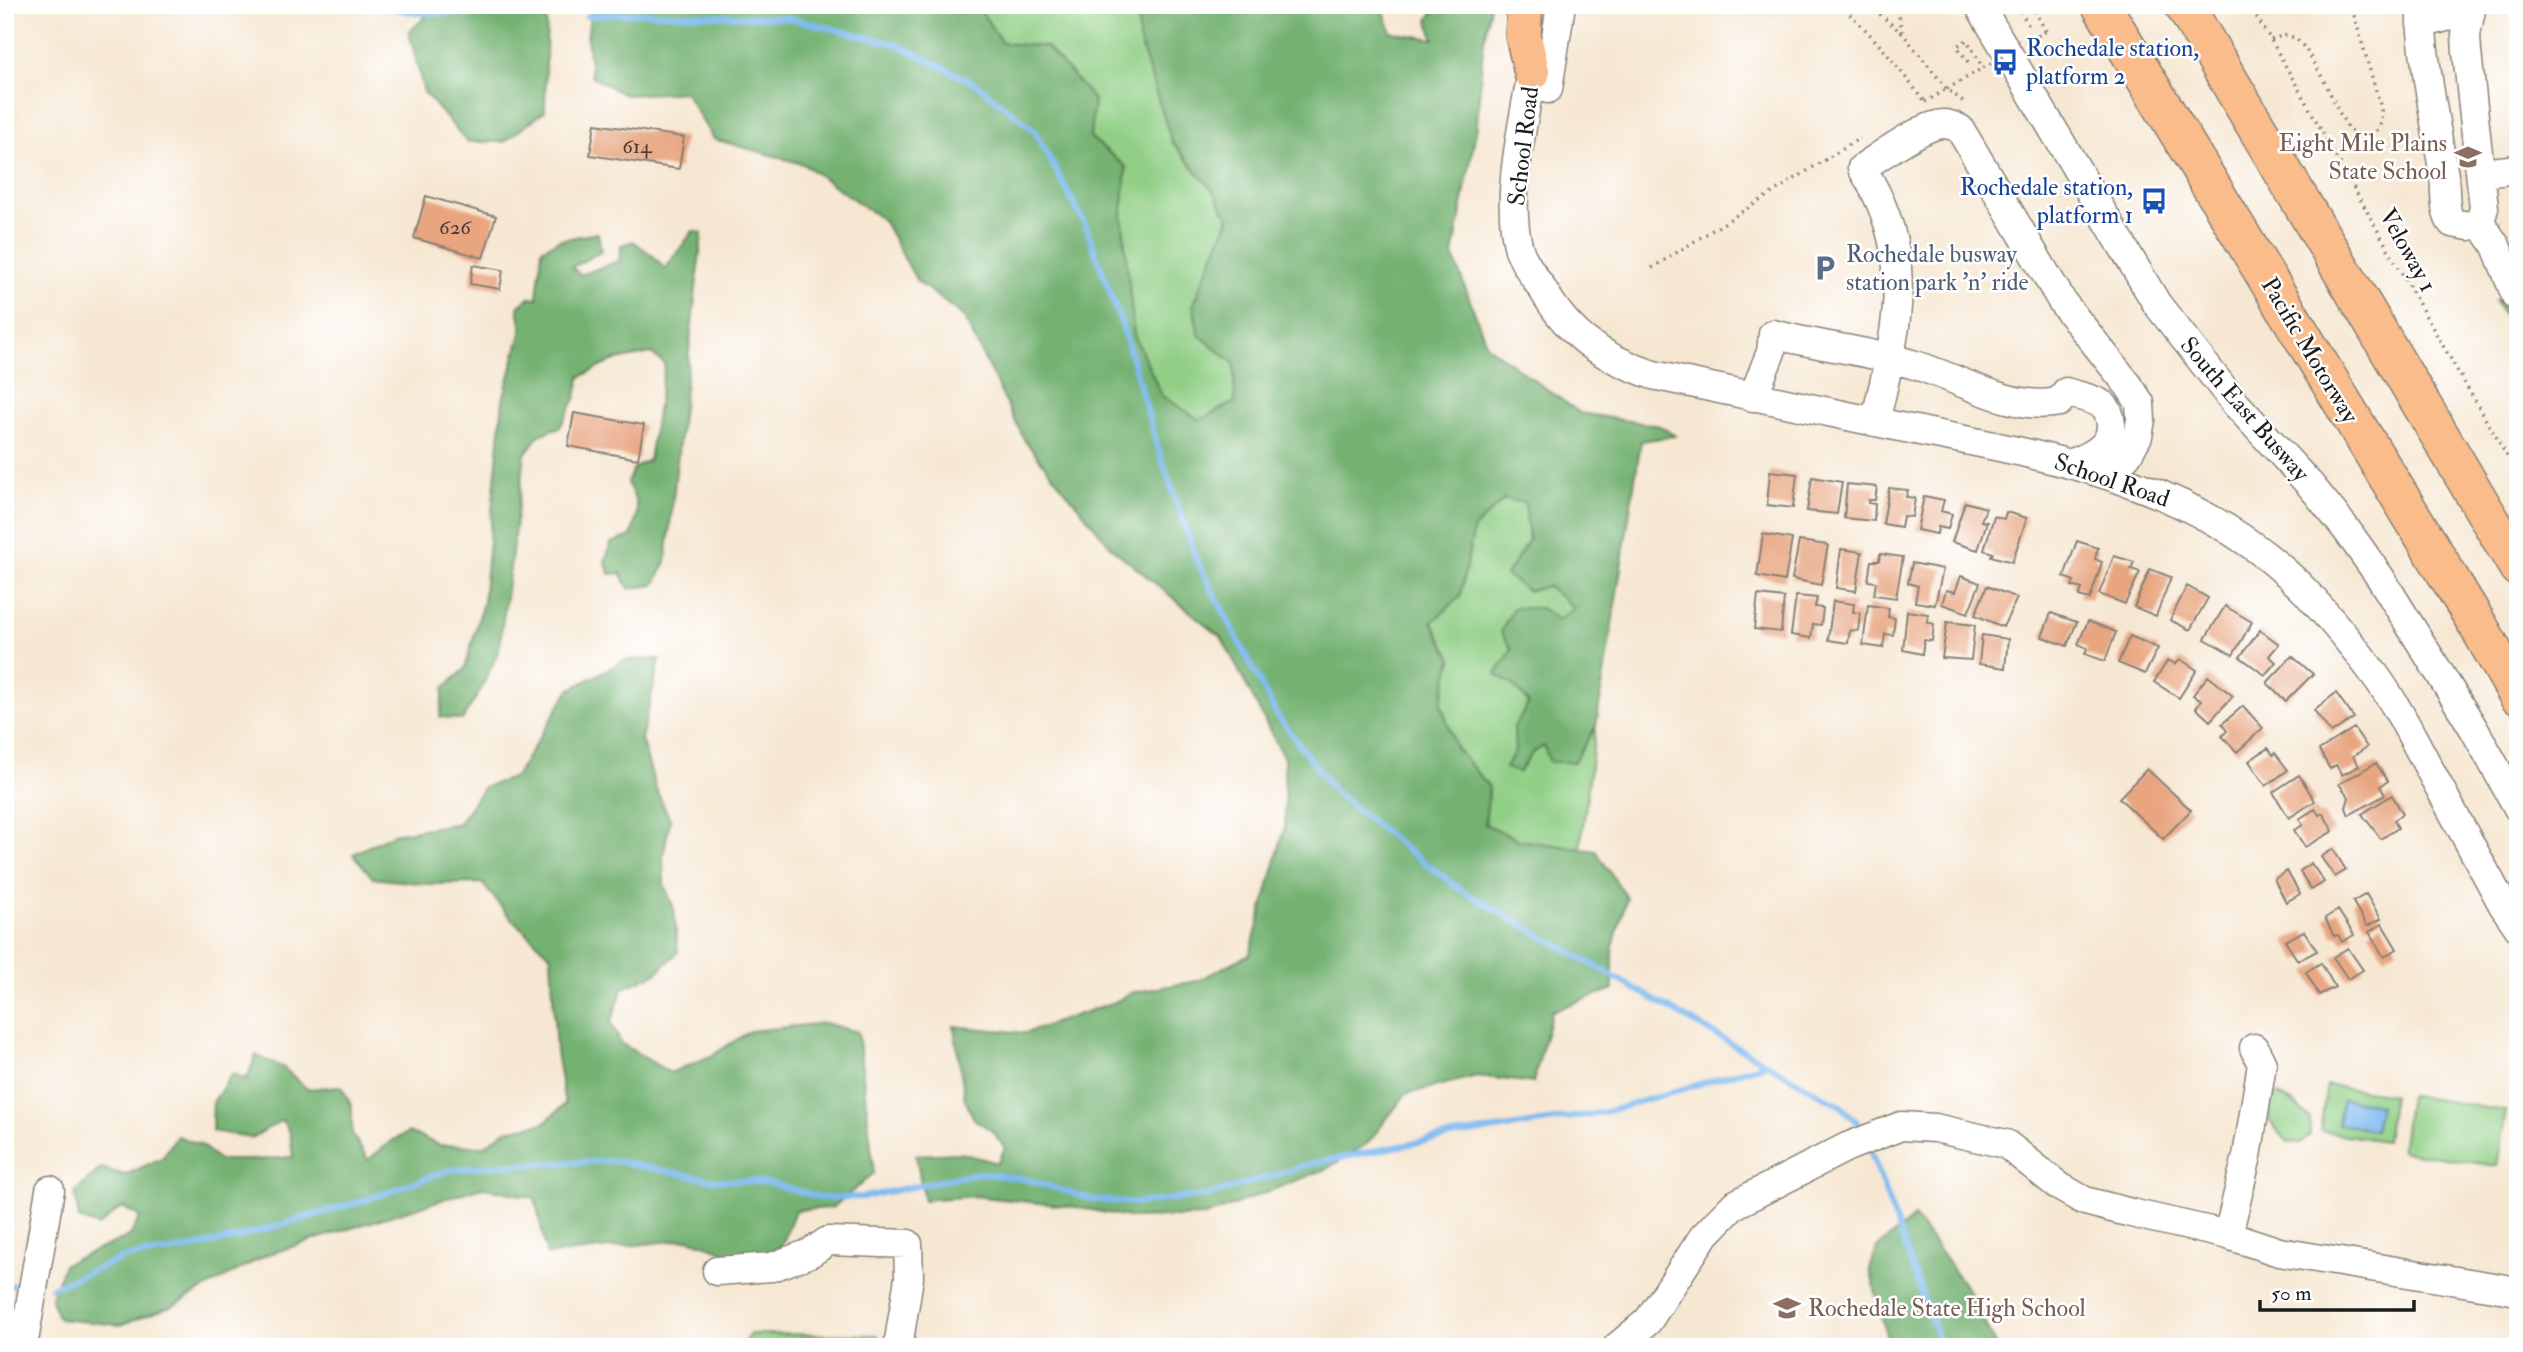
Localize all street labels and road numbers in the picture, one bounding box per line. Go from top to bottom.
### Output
street label: School Road [1501,84,1546,207]
street label: Veloway 1 [2372,203,2443,298]
street label: Pacific Motorway [2254,272,2366,429]
street label: South East Busway [2173,330,2316,489]
street label: School Road [2050,446,2174,515]

